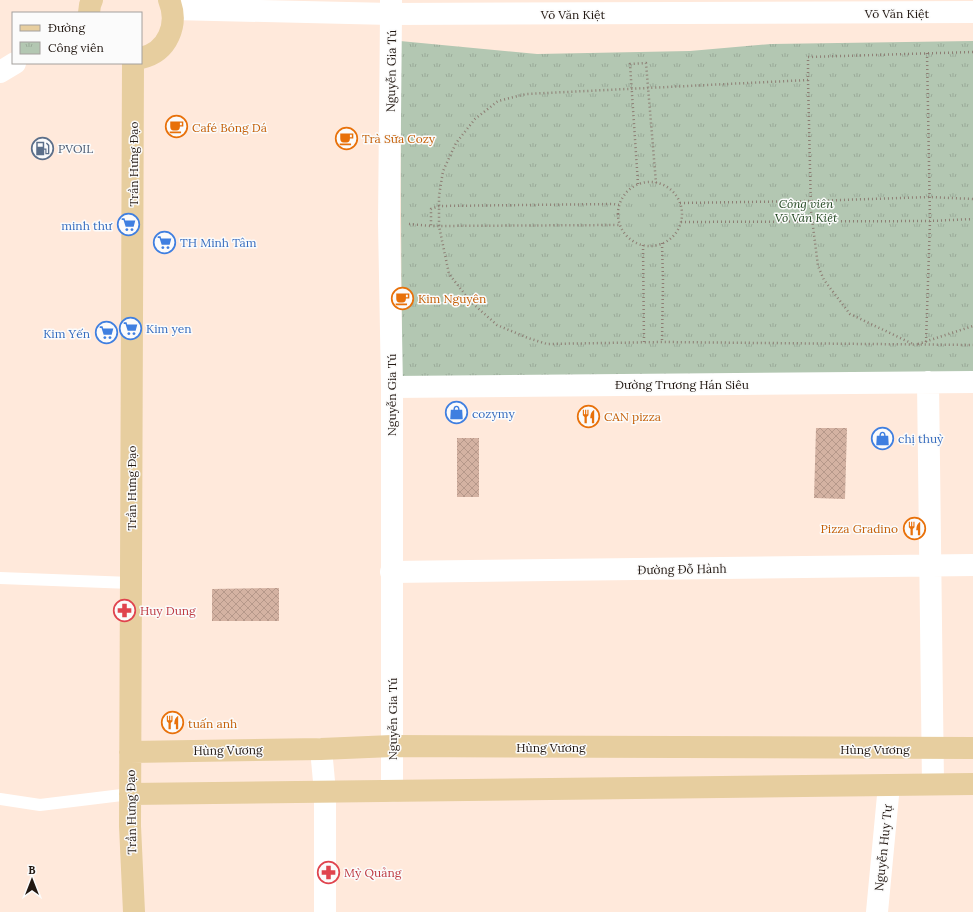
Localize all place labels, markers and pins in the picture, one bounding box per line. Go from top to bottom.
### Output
cafe icon: Café Bóng Dá [163,114,189,140]
place label: Café Bóng Dá [192,120,267,135]
cafe icon: Trà Sữa Cozy [334,125,360,151]
place label: Trà Sữa Cozy [362,131,436,146]
fuel station icon: PVOIL [29,135,55,161]
place label: PVOIL [58,141,93,156]
supermarket icon: minh thư [115,212,141,238]
place label: minh thư [61,218,113,233]
supermarket icon: TH Minh Tâm [151,229,177,255]
place label: TH Minh Tâm [180,235,257,250]
cafe icon: Kim Nguyên [390,285,416,311]
place label: Kim Nguyên [418,291,486,306]
supermarket icon: Kim yen [118,315,144,341]
supermarket icon: Kim Yến [93,320,119,346]
place label: Kim yen [146,321,191,336]
place label: Kim Yến [43,326,90,341]
shop icon: cozymy [444,400,470,426]
restaurant icon: CAN pizza [575,403,601,429]
place label: cozymy [472,406,515,421]
place label: CAN pizza [604,409,661,424]
shop icon: chị thuỳ [870,425,896,451]
place label: chị thuỳ [898,431,944,446]
restaurant icon: Pizza Gradino [901,515,927,541]
place label: Pizza Gradino [821,521,898,536]
pharmacy icon: Huy Dung [112,597,138,623]
place label: Huy Dung [140,603,196,618]
restaurant icon: tuấn anh [160,710,186,736]
place label: tuấn anh [188,716,237,731]
pharmacy icon: Mỳ Quảng [316,859,342,885]
place label: Mỳ Quảng [344,865,402,880]

